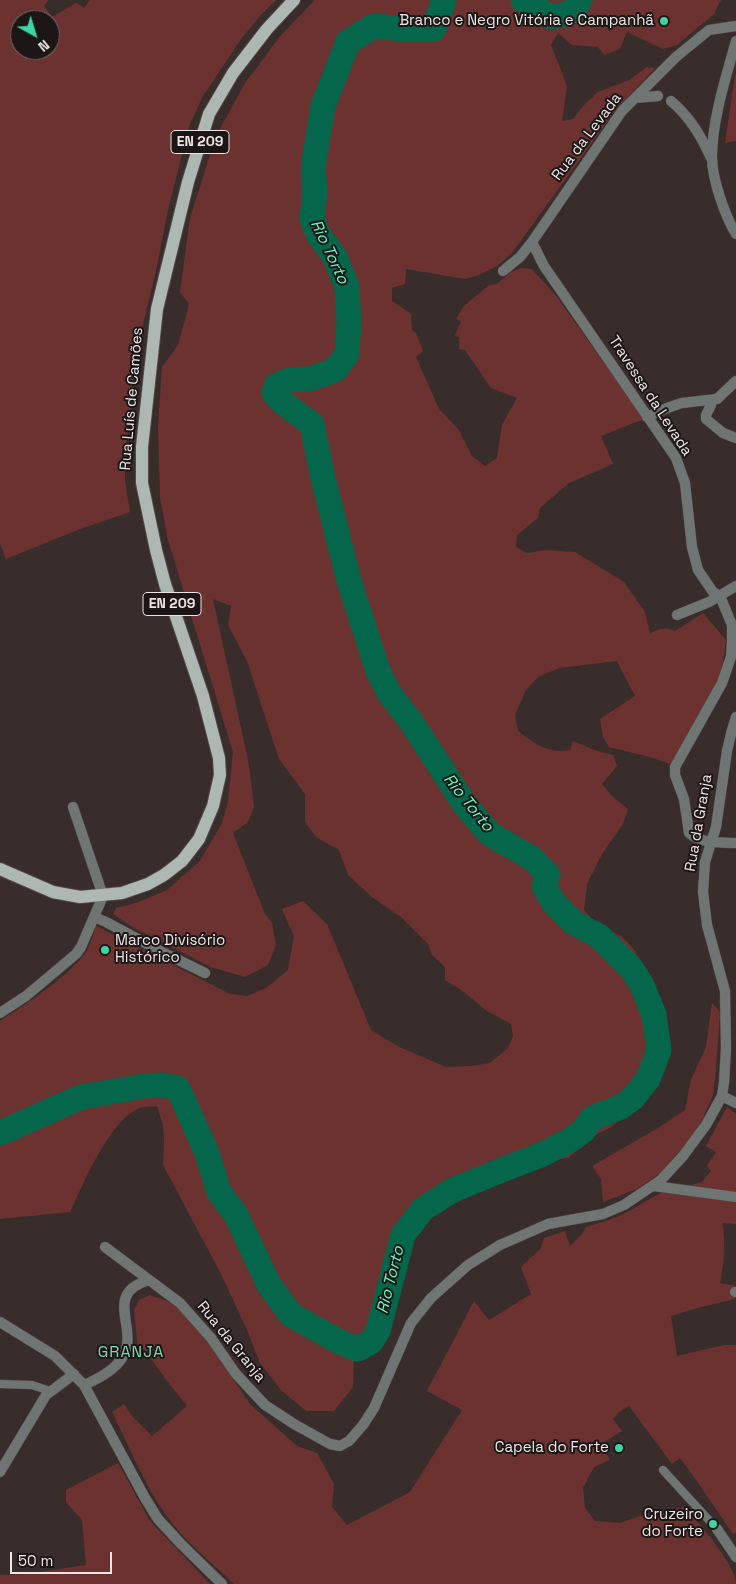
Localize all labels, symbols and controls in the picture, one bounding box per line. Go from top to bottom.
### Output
north arrow [10,10,60,60]
place label: Branco e Negro Vitória e Campanhã [399,12,654,30]
marker: Branco e Negro Vitória e Campanhã [658,15,670,27]
text: N [35,36,53,56]
street label: Rua da Levada [548,90,626,184]
road number: EN 209 [171,130,229,154]
water label: Rio Torto [306,217,352,287]
street label: Rua Luís de Camões [117,327,147,471]
street label: Travessa da Levada [604,333,696,459]
road number: EN 209 [143,592,201,616]
water label: Rio Torto [439,770,497,836]
street label: Rua da Granja [682,773,716,873]
place label: Marco Divisório Histórico [115,932,225,967]
marker: Marco Divisório Histórico [99,944,111,956]
water label: Rio Torto [373,1244,409,1316]
street label: Rua da Granja [193,1298,269,1386]
district label: GRANJA [97,1343,165,1363]
place label: Capela do Forte [495,1439,609,1457]
marker: Capela do Forte [613,1442,625,1454]
place label: Cruzeiro do Forte [642,1506,703,1541]
marker: Cruzeiro do Forte [707,1518,719,1530]
scale bar [12,1542,115,1574]
text: 50 m [18,1551,53,1570]

